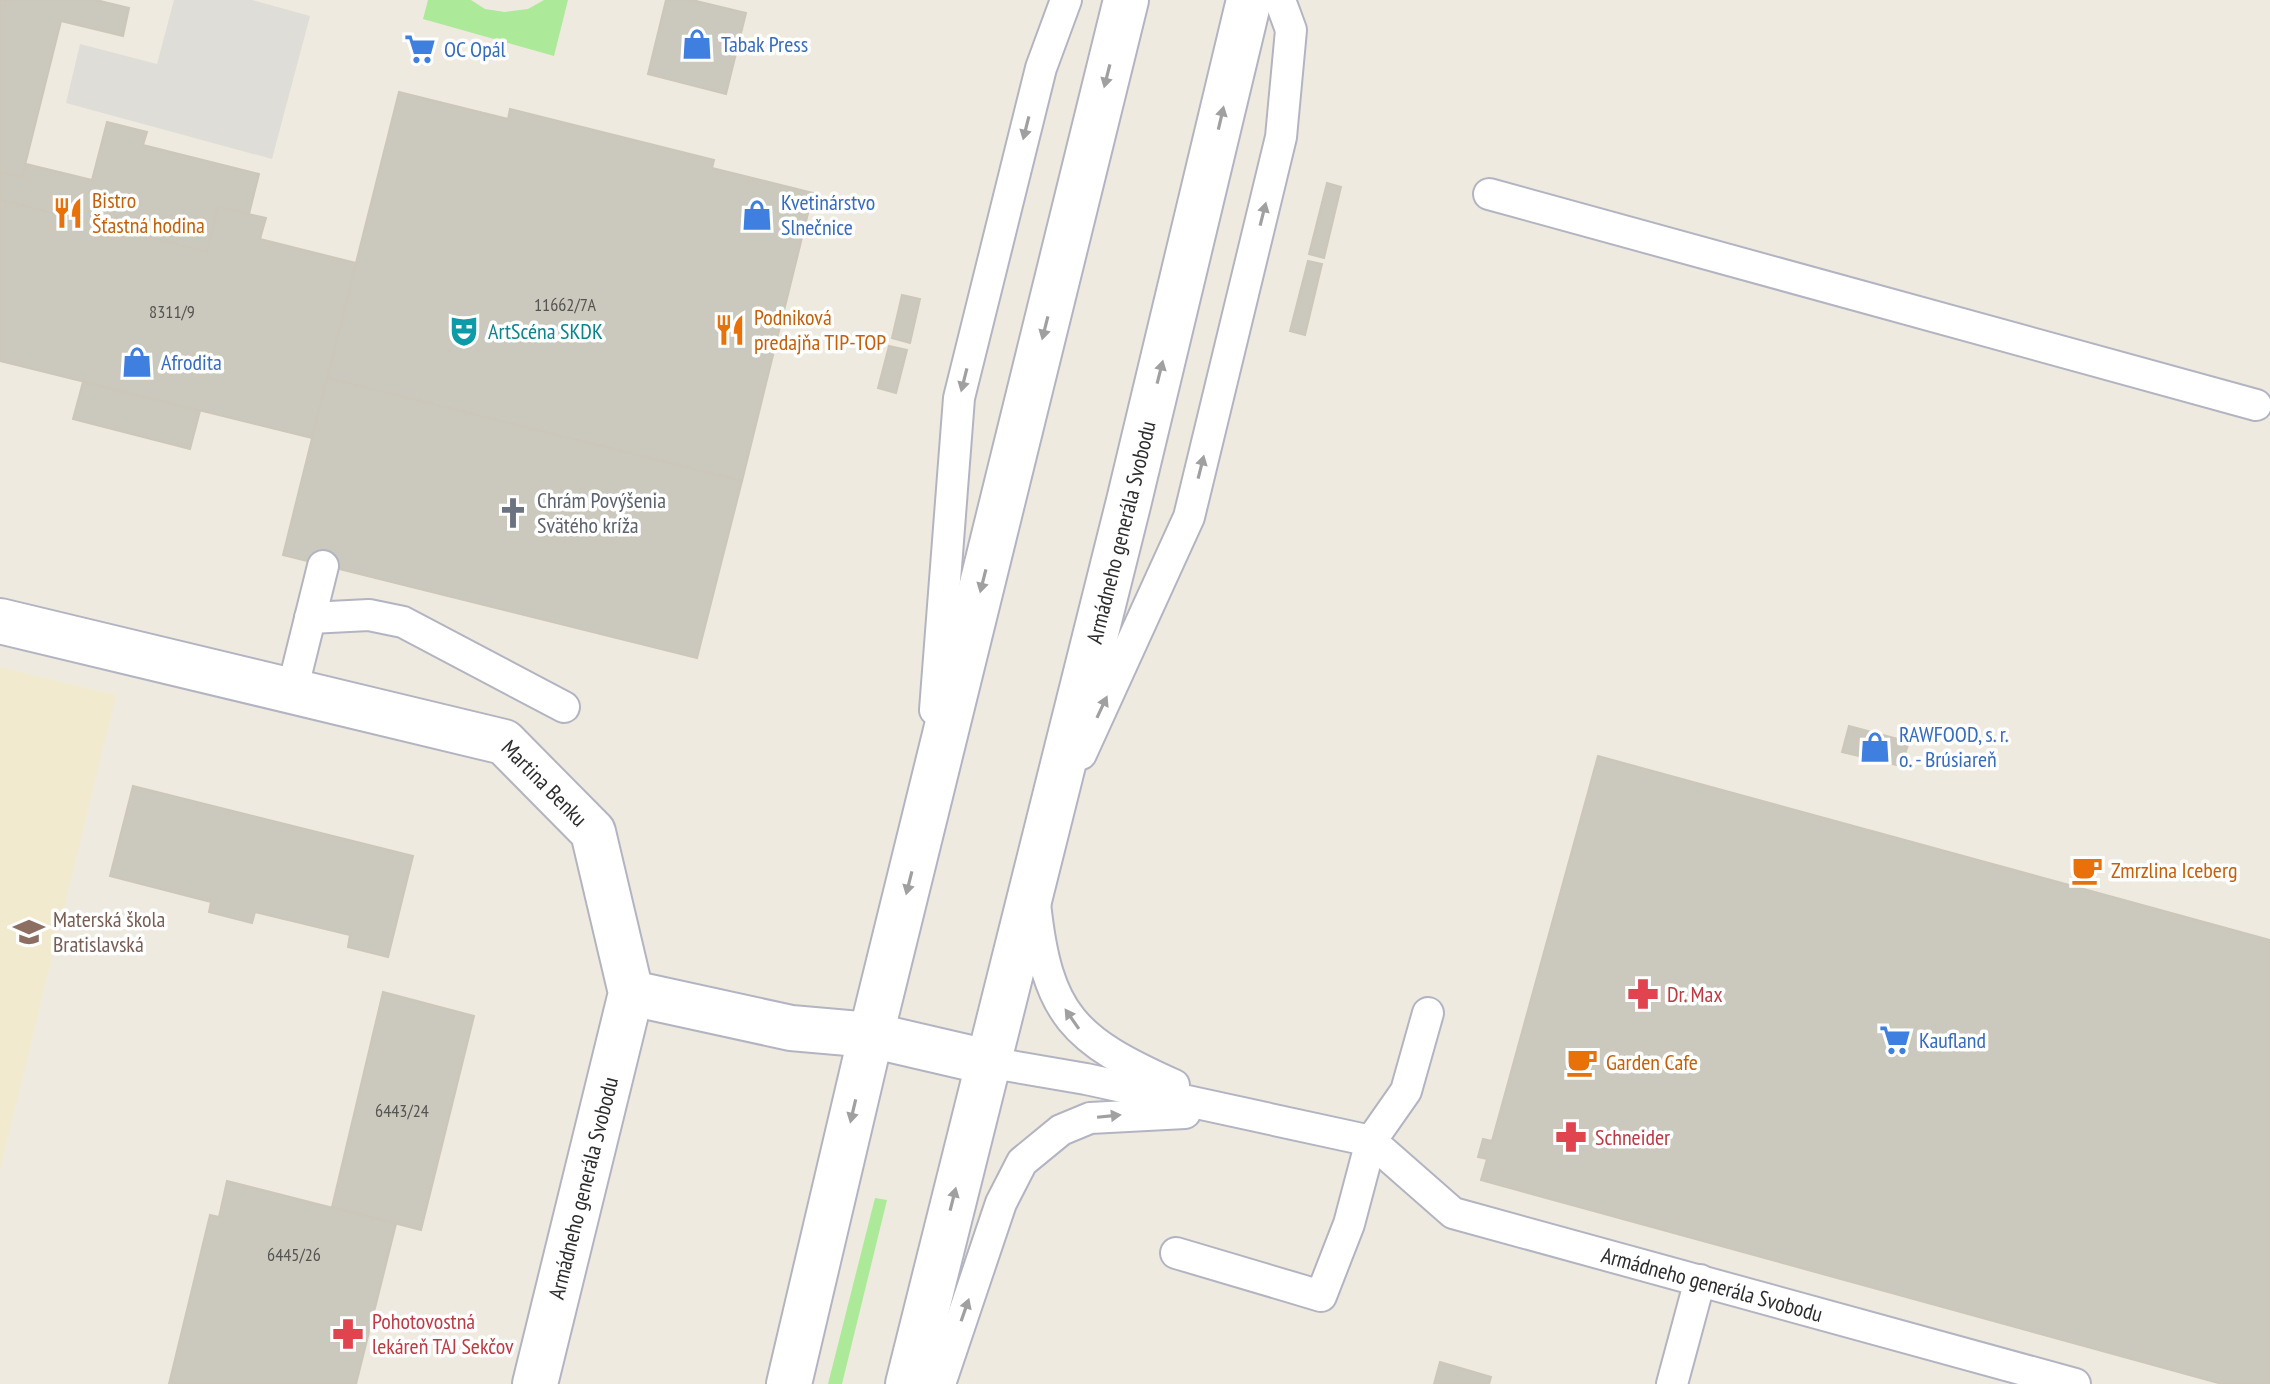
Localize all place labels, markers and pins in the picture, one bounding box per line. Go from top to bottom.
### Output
shop icon: Tabak Press [680,27,714,61]
place label: Tabak Press [721,30,808,58]
supermarket icon: OC Opál [403,32,437,66]
place label: OC Opál [444,35,507,63]
place label: Bistro Šťastná hodina [92,186,205,239]
place label: Kvetinárstvo Slnečnice [781,188,875,241]
restaurant icon: Bistro Šťastná hodina [51,196,85,230]
shop icon: Kvetinárstvo Slnečnice [740,198,774,232]
place label: Podniková predajňa TIP-TOP [754,303,886,356]
restaurant icon: Podniková predajňa TIP-TOP [713,313,747,347]
theatre icon: ArtScéna SKDK [447,314,481,348]
place label: ArtScéna SKDK [488,317,603,345]
shop icon: Afrodita [120,345,154,379]
place label: Afrodita [161,348,222,376]
place label: Chrám Povýšenia Svätého kríža [537,486,666,539]
church icon: Chrám Povýšenia Svätého kríža [496,496,530,530]
place label: RAWFOOD, s. r. o. - Brúsiareň [1899,720,2009,773]
shop icon: RAWFOOD, s. r. o. - Brúsiareň [1858,730,1892,764]
cafe icon: Zmrzlina Iceberg [2070,853,2104,887]
place label: Zmrzlina Iceberg [2111,856,2237,884]
place label: Materská škola Bratislavská [53,905,165,958]
school or university icon: Materská škola Bratislavská [12,915,46,949]
pharmacy icon: Dr. Max [1626,977,1660,1011]
place label: Dr. Max [1667,980,1722,1008]
supermarket icon: Kaufland [1878,1023,1912,1057]
place label: Kaufland [1919,1026,1986,1054]
cafe icon: Garden Cafe [1565,1045,1599,1079]
place label: Garden Cafe [1606,1048,1698,1076]
pharmacy icon: Schneider [1554,1120,1588,1154]
place label: Schneider [1595,1123,1670,1151]
place label: Pohotovostná lekáreň TAJ Sekčov [372,1307,514,1360]
pharmacy icon: Pohotovostná lekáreň TAJ Sekčov [331,1317,365,1351]

